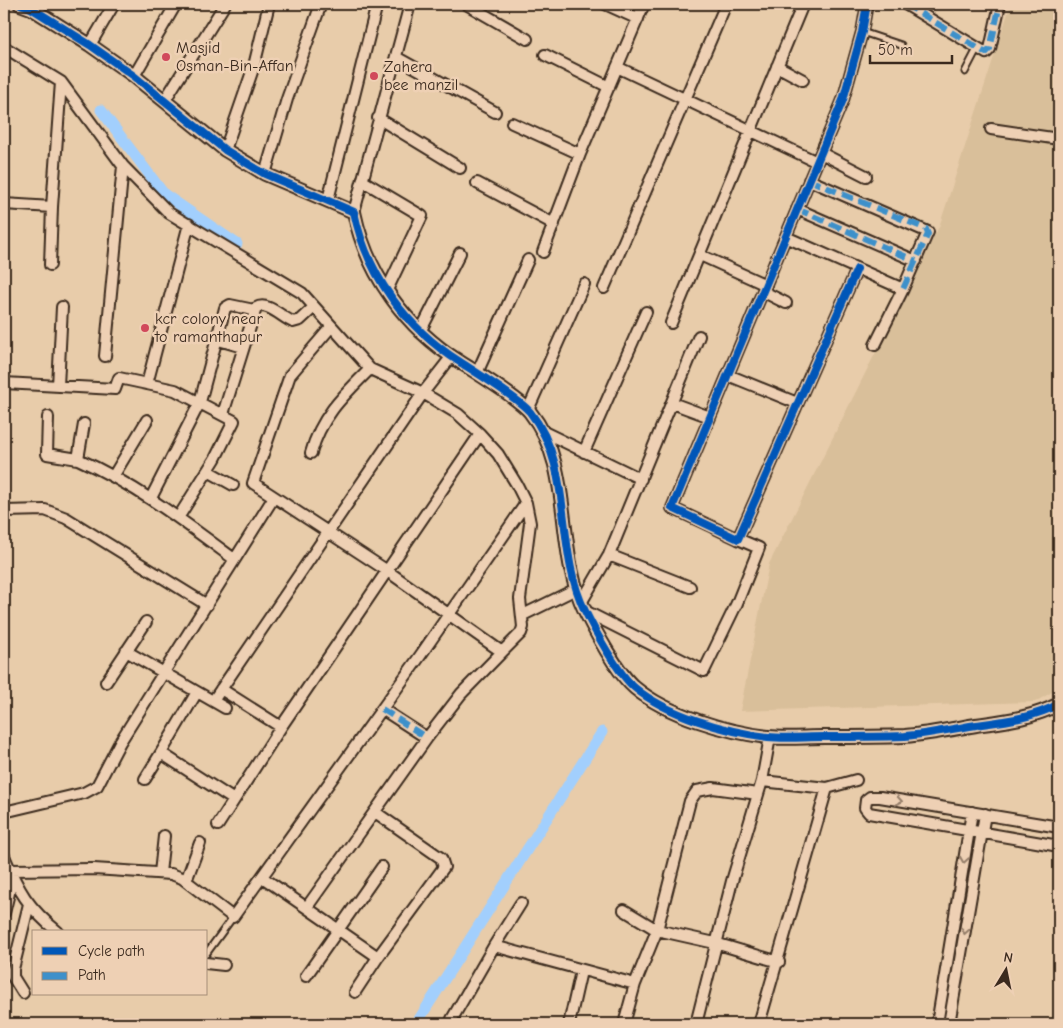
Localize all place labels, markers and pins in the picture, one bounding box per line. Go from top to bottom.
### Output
place label: Masjid Osman-Bin-Affan [176,39,294,75]
marker: Masjid Osman-Bin-Affan [160,51,172,63]
place label: Zahera bee manzil [384,58,458,94]
marker: Zahera bee manzil [368,70,380,82]
place label: kcr colony near to ramanthapur [154,310,263,346]
marker: kcr colony near to ramanthapur [139,322,151,334]

